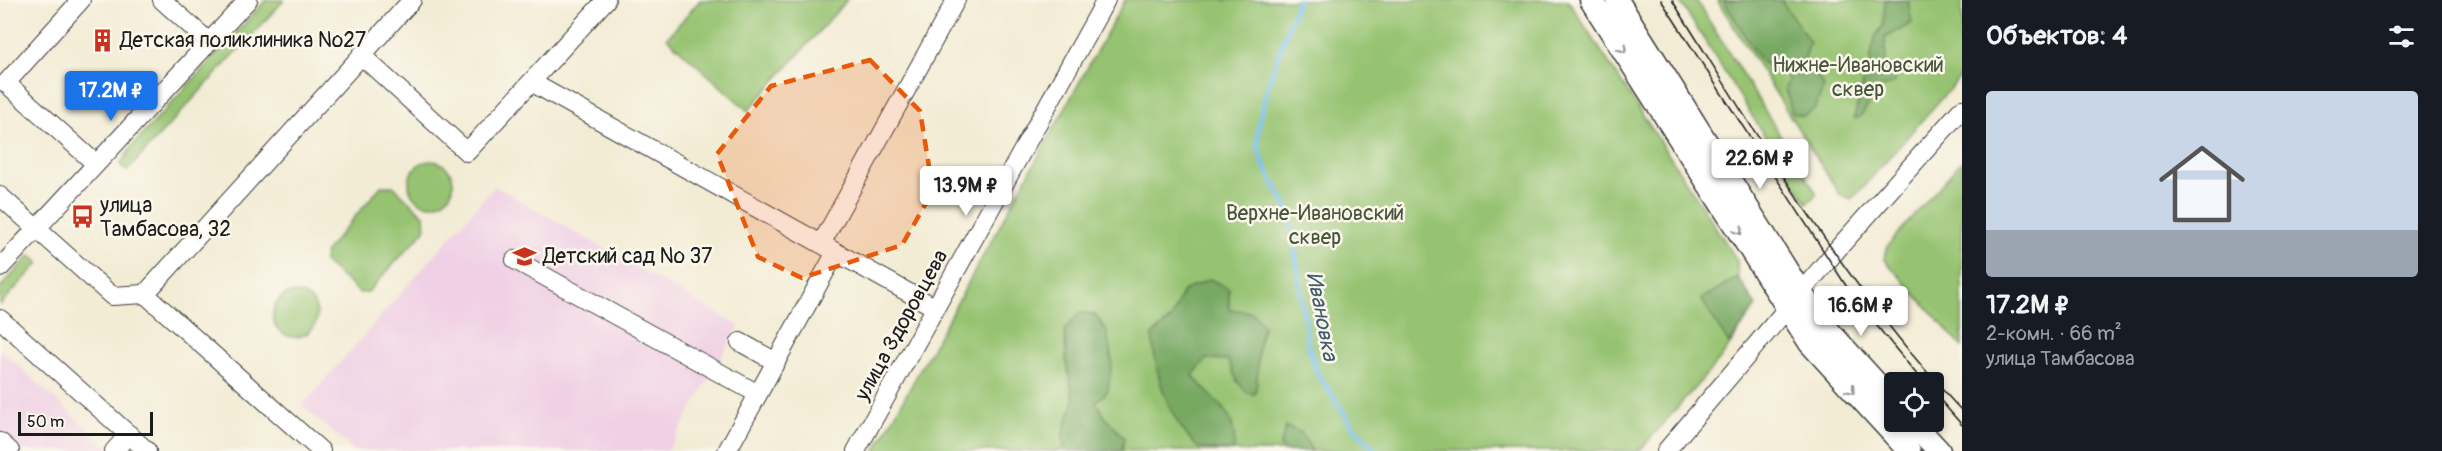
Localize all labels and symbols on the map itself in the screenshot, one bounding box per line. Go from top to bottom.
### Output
building icon: Детская поликлиника №27 [89,27,115,53]
place label: Детская поликлиника №27 [119,27,366,54]
one-way arrow [1615,43,1627,53]
park label: Нижне-Ивановский сквер [1772,52,1944,103]
pin: 17.2M ₽ [56,71,166,122]
pin: 22.6M ₽ [1705,139,1815,190]
pin: 13.9M ₽ [911,166,1021,217]
place label: улица Тамбасова, 32 [99,192,231,243]
park label: Верхне-Ивановский сквер [1226,200,1404,251]
bus stop icon: улица Тамбасова, 32 [69,204,95,230]
one-way arrow [1732,224,1743,235]
school or university icon: Детский сад № 37 [512,243,538,269]
place label: Детский сад № 37 [542,243,712,270]
street label: улица Здоровцева [848,245,954,406]
water label: Ивановка [1300,270,1345,365]
pin: 16.6M ₽ [1806,286,1916,337]
one-way arrow [1844,383,1855,394]
scale bar [18,409,153,436]

